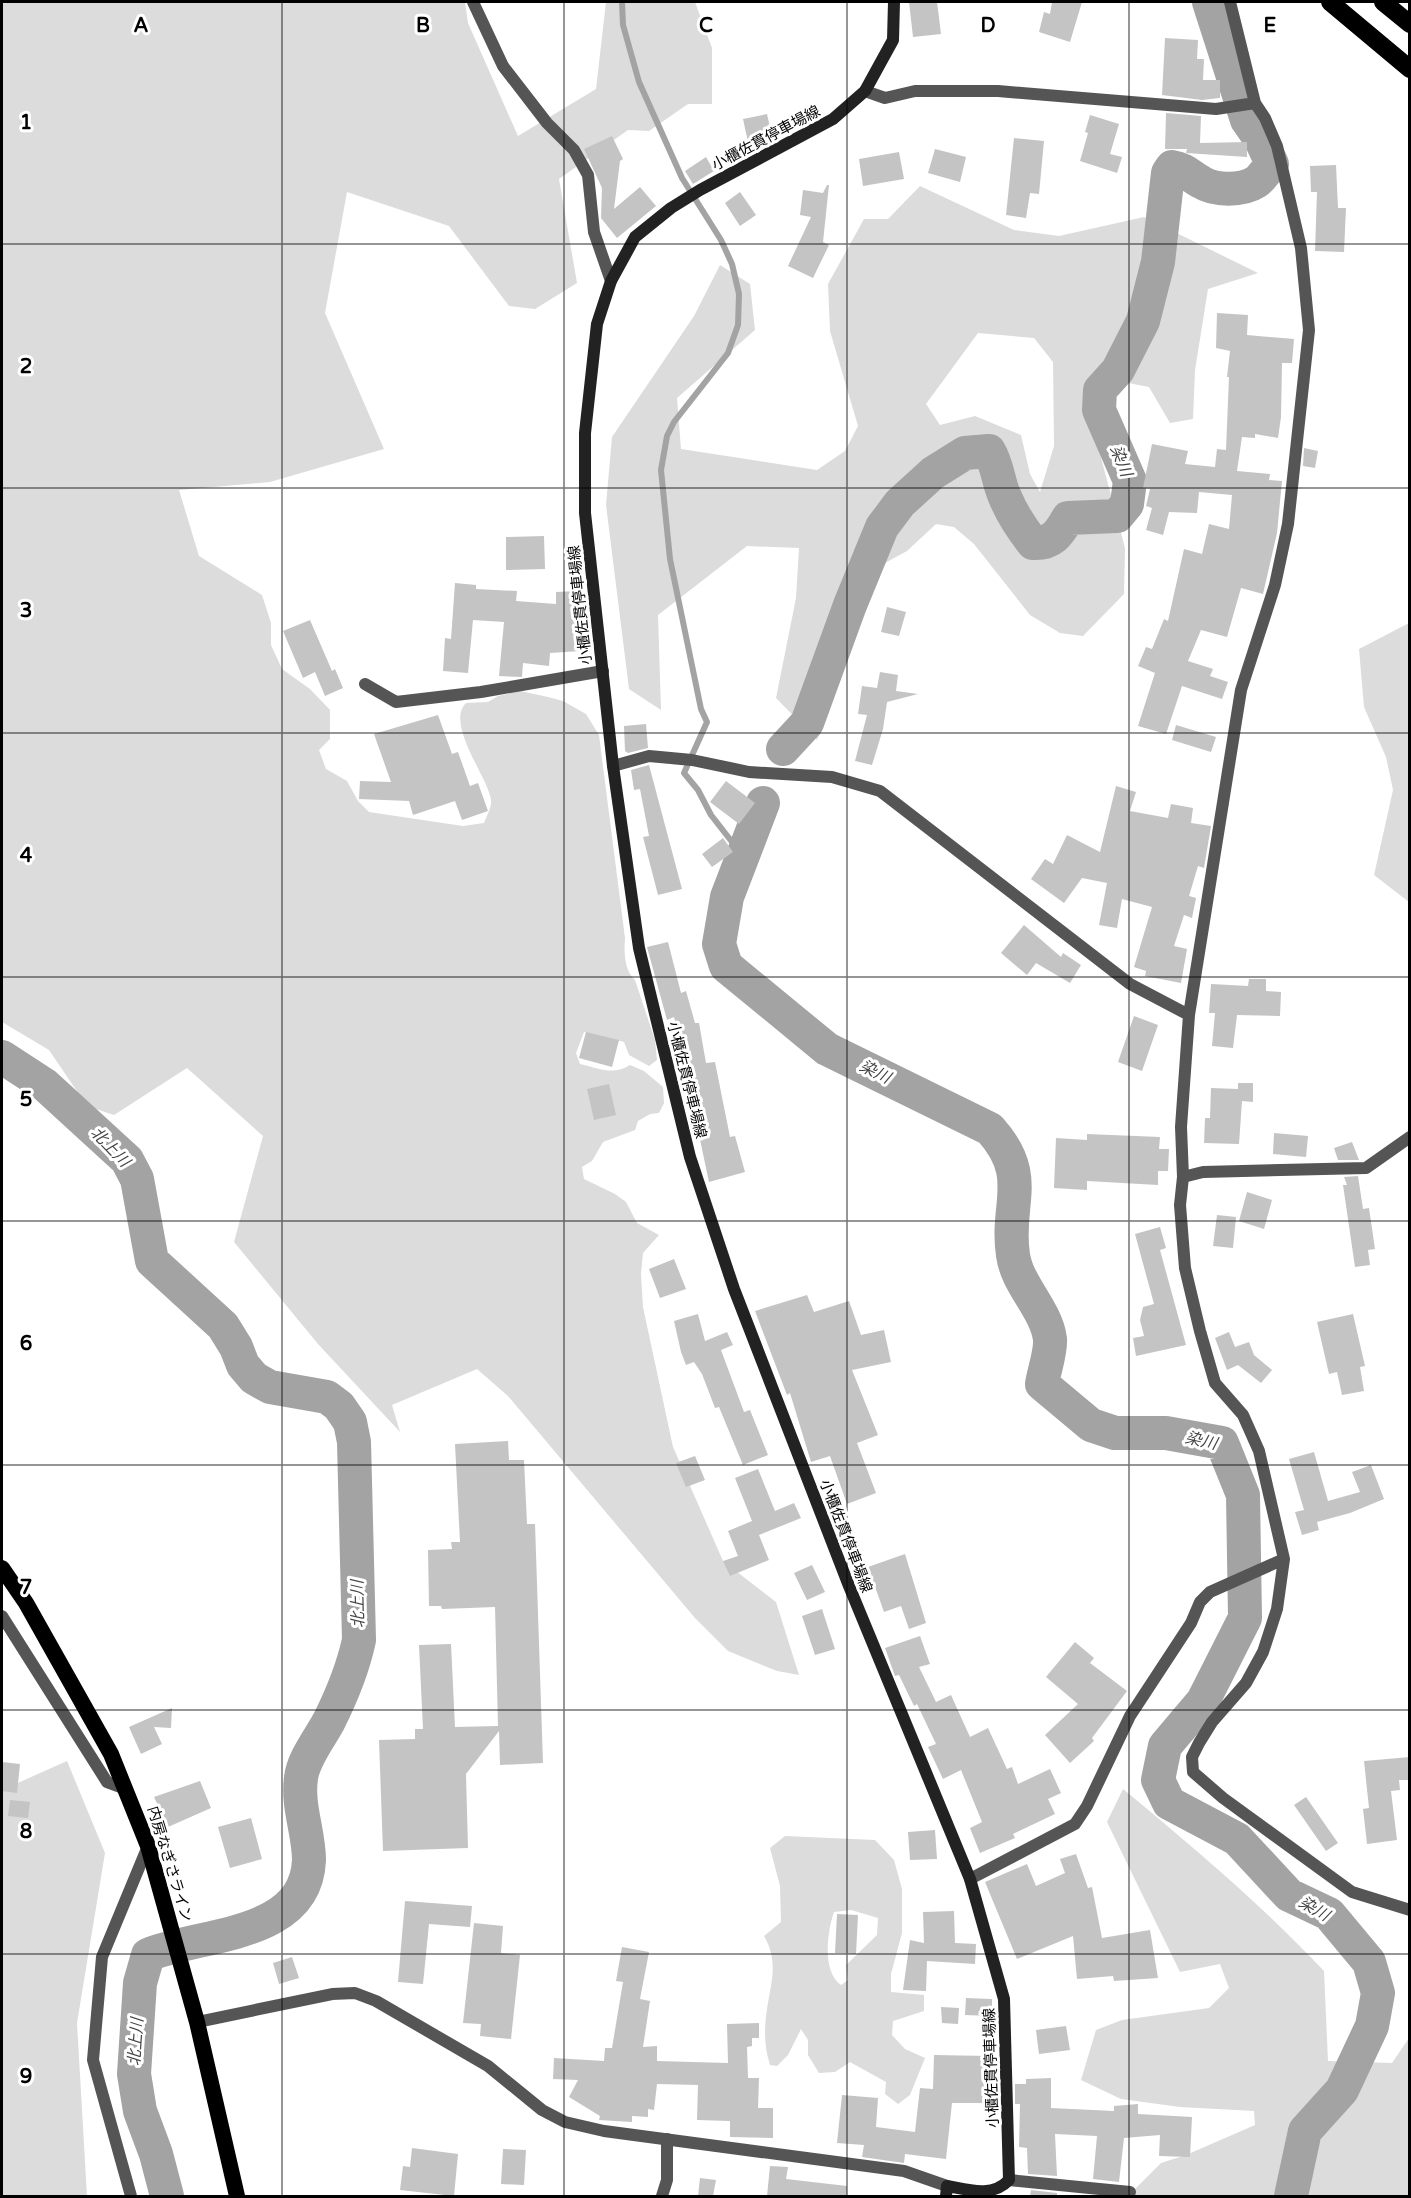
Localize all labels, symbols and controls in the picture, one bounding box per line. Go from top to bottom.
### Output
text: A [134,14,149,38]
text: B [416,14,430,38]
text: C [699,14,713,38]
text: D [980,14,996,38]
text: E [1264,14,1277,38]
street label: 小櫃佐貫停車場線 [709,102,823,174]
text: 1 [20,111,32,135]
text: 2 [20,355,32,379]
water label: 染川 [1106,442,1137,481]
street label: 小櫃佐貫停車場線 [565,544,595,666]
text: 3 [20,599,32,623]
text: 4 [20,844,33,868]
street label: 小櫃佐貫停車場線 [664,1020,710,1140]
water label: 染川 [856,1056,896,1089]
text: 5 [20,1088,32,1112]
water label: 北上川 [86,1123,135,1173]
text: 6 [20,1332,32,1356]
water label: 染川 [1183,1428,1221,1455]
street label: 小櫃佐貫停車場線 [816,1477,876,1595]
text: 7 [20,1576,32,1600]
water label: 北上川 [348,1578,368,1628]
street label: 内房なぎさライン [144,1804,196,1924]
text: 8 [20,1820,32,1844]
water label: 染川 [1295,1892,1335,1927]
street label: 小櫃佐貫停車場線 [980,2008,1002,2128]
water label: 北上川 [124,2015,148,2067]
text: 9 [20,2065,32,2089]

